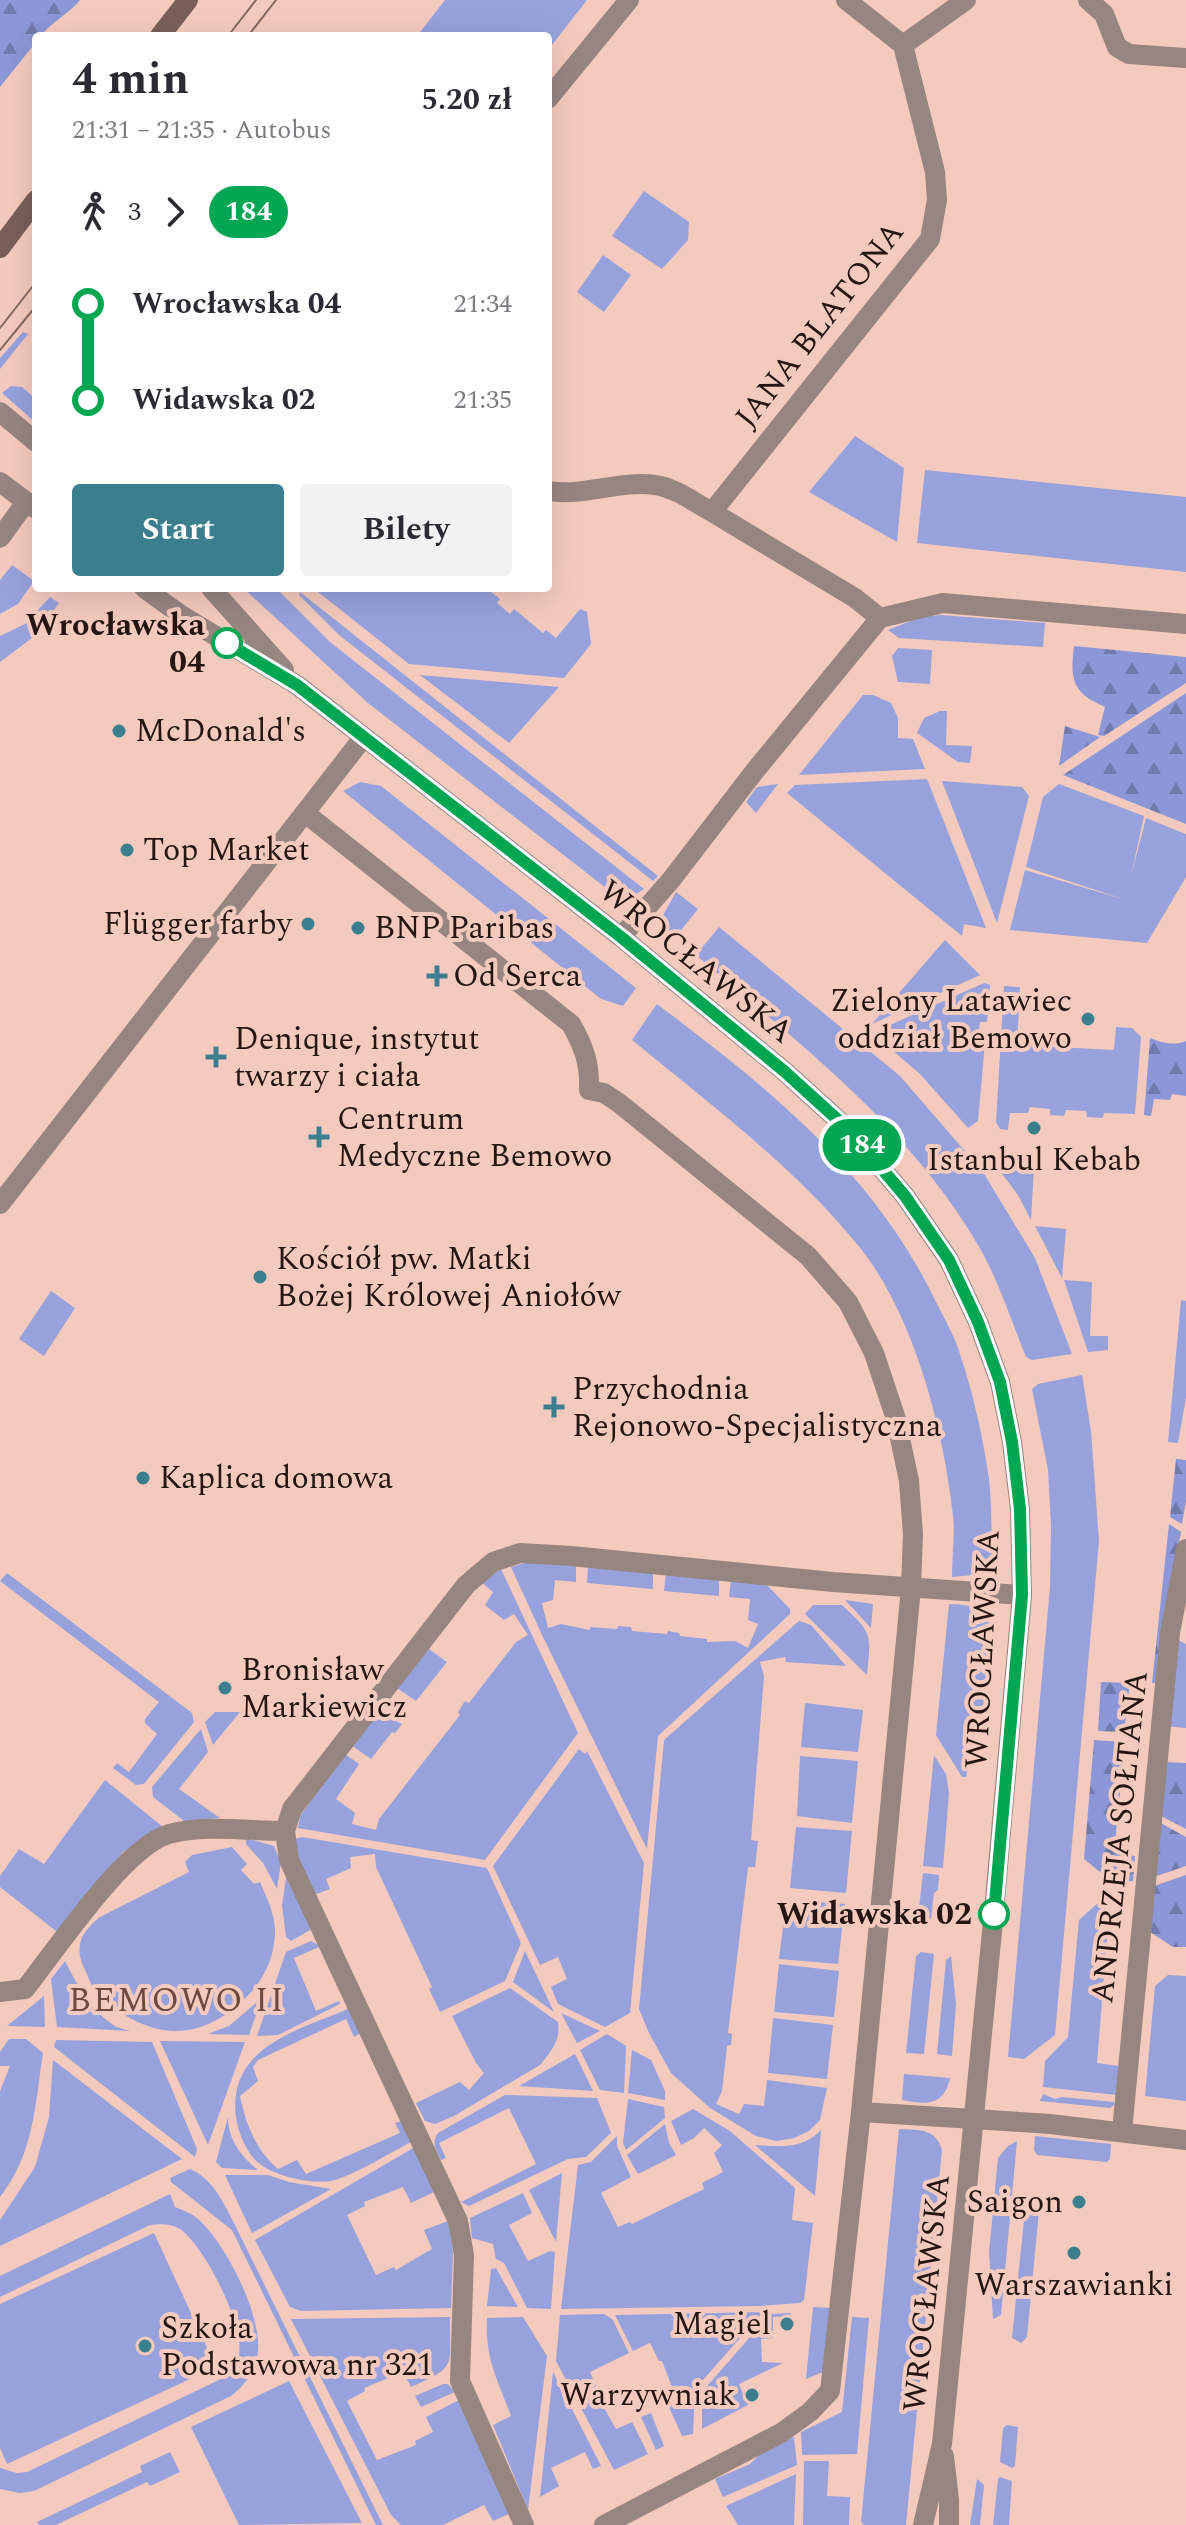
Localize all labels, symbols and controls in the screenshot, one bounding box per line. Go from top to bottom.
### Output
text: 4 min [72,46,189,113]
text: 5.20 zł [421,77,512,123]
text: 21:31 – 21:35 · Autobus [72,110,332,150]
icon: walk [72,190,116,234]
icon: forward [153,190,197,234]
text: 184 [225,190,272,233]
text: 3 [128,192,141,232]
street label: JANA BLATONA [723,211,917,439]
text: Wrocławska 04 [132,281,341,327]
text: 21:34 [453,284,512,324]
text: Widawska 02 [132,377,315,423]
text: 21:35 [453,380,512,420]
button: Start [72,484,284,576]
button: Bilety [300,484,512,576]
place label: Wrocławska 04 [26,601,206,687]
marker: Wrocławska 04 [212,628,242,658]
place label: McDonald's [135,707,306,756]
marker: McDonald's [110,722,128,740]
place label: Top Market [143,826,309,875]
marker: Top Market [118,841,136,859]
street label: WROCŁAWSKA [588,868,804,1056]
place label: Flügger farby [103,900,294,949]
place label: BNP Paribas [374,904,554,953]
marker: Flügger farby [299,915,317,933]
marker: BNP Paribas [349,919,367,937]
place label: Od Serca [453,952,582,1001]
marker: Od Serca [428,967,446,985]
place label: Zielony Latawiec oddział Bemowo [830,977,1072,1063]
marker: Zielony Latawiec oddział Bemowo [1079,1010,1097,1028]
place label: Denique, instytut twarzy i ciała [234,1015,480,1101]
marker: Denique, instytut twarzy i ciała [205,1046,227,1068]
place label: Centrum Medyczne Bemowo [337,1095,612,1181]
line badge: 184 [816,1119,908,1171]
marker: Istanbul Kebab [1025,1119,1043,1137]
text: 184 [838,1123,886,1166]
marker: Centrum Medyczne Bemowo [308,1126,330,1148]
place label: Istanbul Kebab [927,1136,1141,1185]
place label: Kościół pw. Matki Bożej Królowej Aniołów [276,1235,622,1321]
marker: Kościół pw. Matki Bożej Królowej Aniołów [251,1268,269,1286]
place label: Przychodnia Rejonowo-Specjalistyczna [572,1365,942,1451]
marker: Przychodnia Rejonowo-Specjalistyczna [543,1396,565,1418]
place label: Kaplica domowa [159,1454,394,1503]
marker: Kaplica domowa [134,1469,152,1487]
street label: WROCŁAWSKA [952,1529,1014,1769]
place label: Bronisław Markiewicz [241,1646,408,1732]
street label: ANDRZEJA SOŁTANA [1078,1668,1162,2006]
marker: Bronisław Markiewicz [216,1679,234,1697]
place label: Widawska 02 [776,1890,972,1939]
marker: Widawska 02 [979,1899,1009,1929]
district label: BEMOWO II [69,1975,285,2027]
street label: WROCŁAWSKA [890,2172,964,2414]
place label: Saigon [967,2178,1063,2227]
marker: Saigon [1070,2193,1088,2211]
marker: Warszawianki [1065,2244,1083,2262]
place label: Warszawianki [974,2261,1174,2310]
place label: Magiel [672,2300,771,2349]
place label: Szkoła Podstawowa nr 321 [161,2304,433,2390]
marker: Magiel [778,2315,796,2333]
marker: Szkoła Podstawowa nr 321 [136,2337,154,2355]
place label: Warzywniak [560,2371,736,2420]
marker: Warzywniak [743,2386,761,2404]

